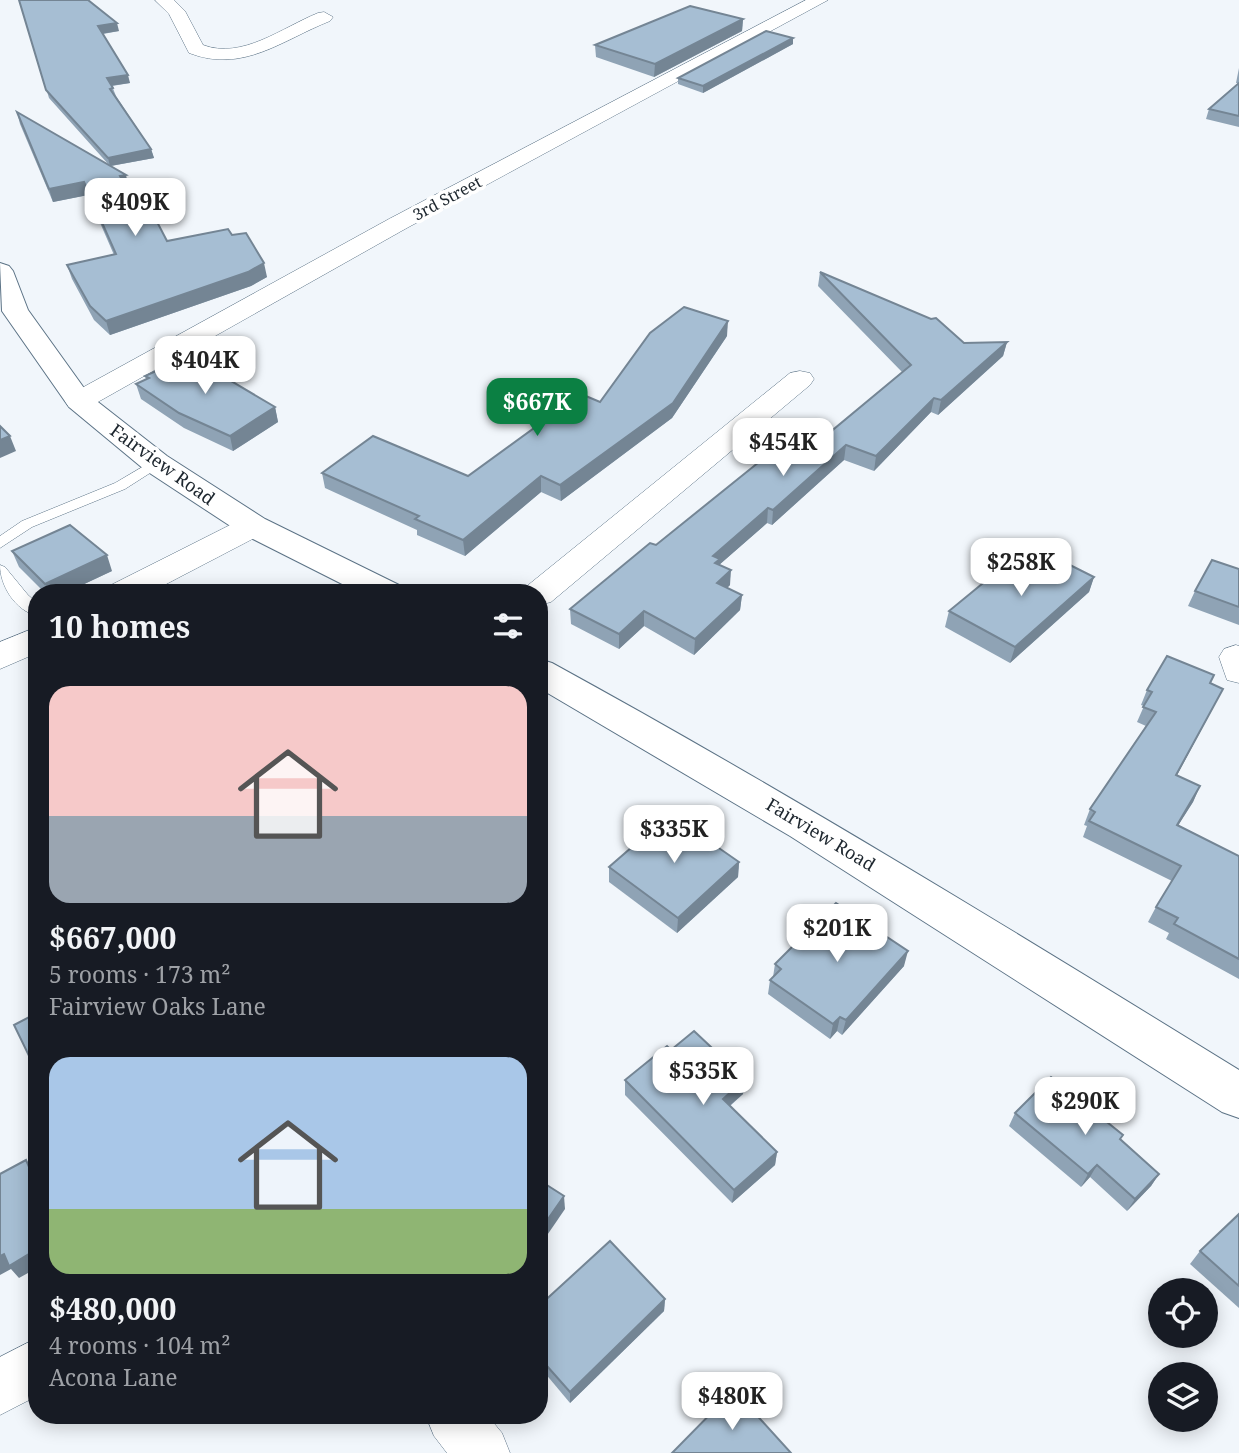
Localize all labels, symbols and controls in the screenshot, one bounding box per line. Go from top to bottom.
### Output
street label: 3rd Street [409,170,486,225]
pin: $409K [86,178,184,238]
text: $409K [101,185,169,217]
pin: $404K [156,336,254,396]
text: $404K [171,343,239,375]
pin: $667K [488,378,586,438]
text: $667K [503,385,571,417]
street label: Fairview Road [106,418,220,510]
pin: $454K [734,419,832,478]
text: $454K [749,425,817,457]
pin: $258K [972,538,1070,598]
text: $258K [987,545,1055,577]
text: 10 homes [49,606,190,647]
icon: filters [489,607,527,645]
icon: home [225,731,351,857]
street label: Fairview Road [762,792,880,876]
pin: $335K [625,806,723,865]
text: $335K [640,812,708,844]
pin: $201K [788,904,886,964]
text: $201K [803,911,871,943]
text: $667,000 [49,917,176,958]
text: 5 rooms · 173 m² [49,958,231,990]
text: Fairview Oaks Lane [49,990,266,1022]
pin: $535K [654,1048,752,1107]
text: $535K [669,1054,737,1086]
pin: $290K [1036,1078,1134,1137]
text: $290K [1051,1084,1119,1116]
icon: home [225,1102,351,1228]
map controls [1148,1278,1218,1432]
button: locate [1148,1278,1218,1348]
text: $480,000 [49,1288,176,1329]
text: 4 rooms · 104 m² [49,1329,231,1361]
text: Acona Lane [49,1361,178,1393]
button: layers [1148,1362,1218,1432]
pin: $480K [683,1372,781,1432]
text: $480K [698,1379,766,1411]

